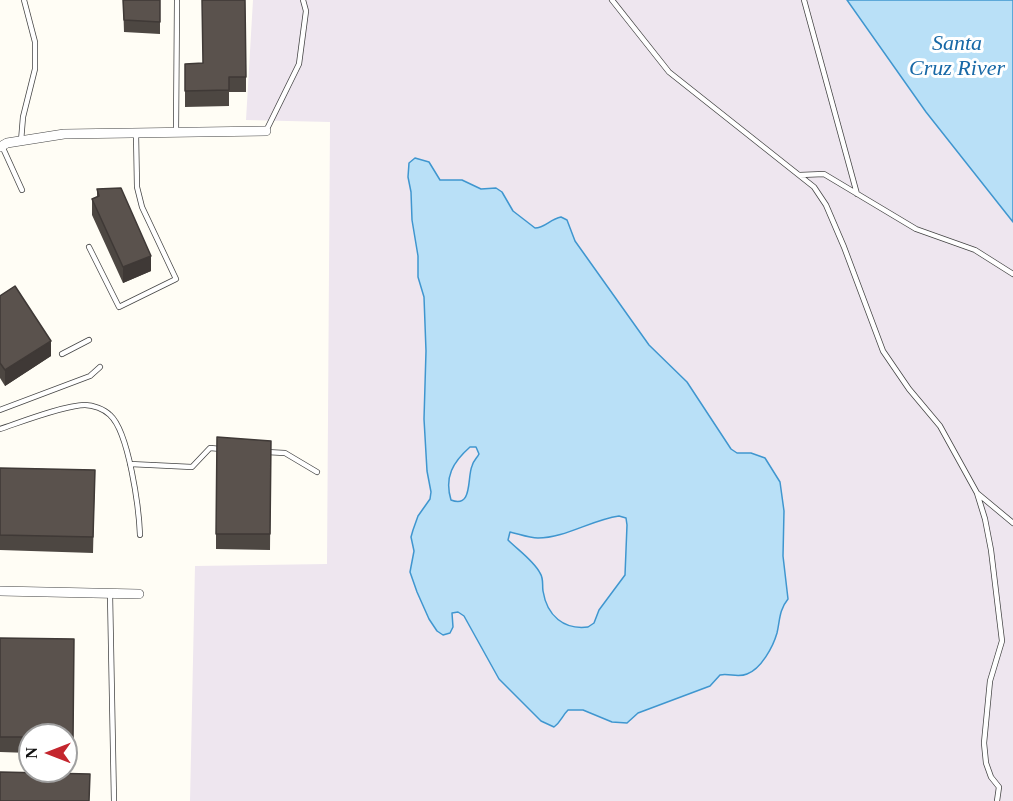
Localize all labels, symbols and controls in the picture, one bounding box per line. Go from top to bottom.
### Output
water label: Santa Cruz River [909,31,1005,82]
north arrow [18,723,78,783]
text: N [23,747,40,759]

